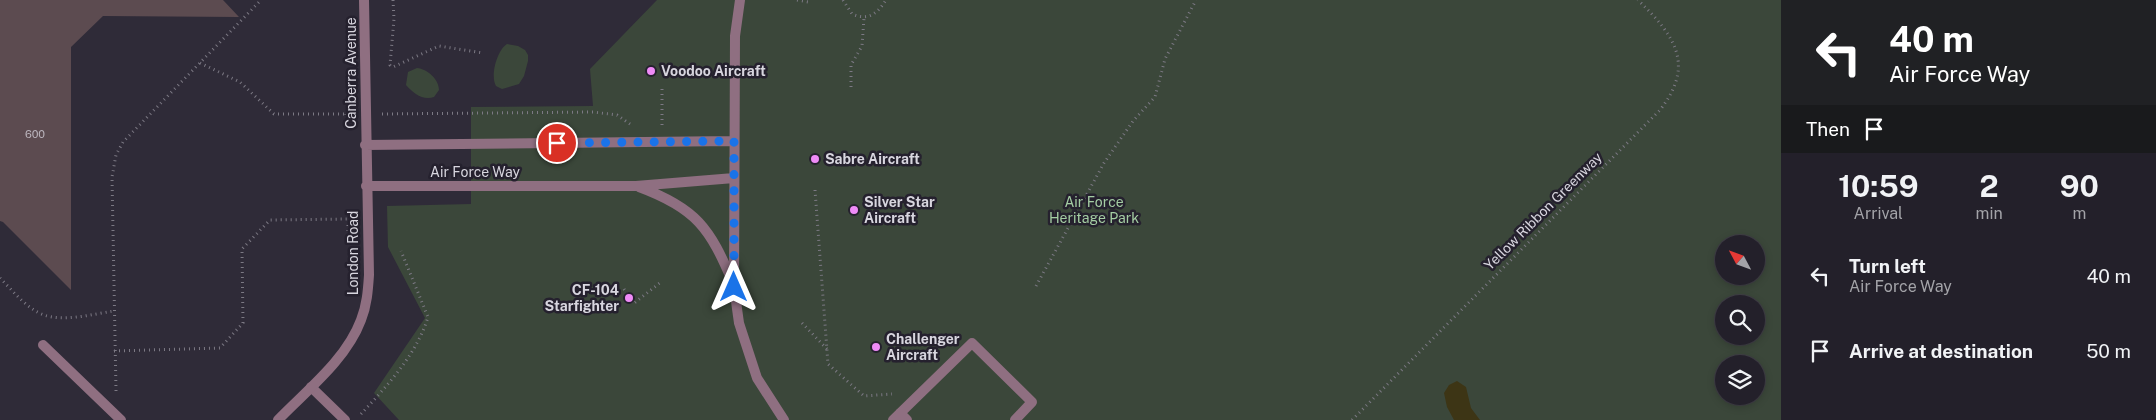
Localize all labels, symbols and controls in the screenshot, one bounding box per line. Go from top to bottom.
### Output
street label: Canberra Avenue [343,17,359,129]
text: 40 m [1889,19,1974,60]
icon: left [1806,20,1871,85]
text: Air Force Way [1889,61,2030,87]
place label: Voodoo Aircraft [661,63,766,79]
marker: Voodoo Aircraft [645,65,657,77]
icon: arrive [1860,115,1888,143]
text: Then [1806,118,1850,140]
pin [536,122,578,164]
house number: 600 [25,128,45,140]
icon: arrive [543,129,571,157]
street label: Yellow Ribbon Greenway [1481,149,1605,273]
place label: Sabre Aircraft [825,151,920,167]
marker: Sabre Aircraft [809,153,821,165]
street label: Air Force Way [430,164,520,180]
text: 10:59 [1838,168,1918,204]
text: 2 [1980,168,1999,204]
text: 90 [2060,168,2099,204]
place label: Silver Star Aircraft [864,194,935,226]
park label: Air Force Heritage Park [1049,194,1139,226]
marker: Silver Star Aircraft [848,204,860,216]
text: Arrival [1854,204,1903,223]
text: min [1976,204,2003,223]
text: m [2072,204,2086,223]
street label: London Road [345,211,361,295]
north arrow [1715,235,1765,285]
map controls [1715,235,1765,405]
text: Turn left [1849,255,1926,277]
position arrow [707,260,759,312]
icon: left [1806,262,1834,290]
text: 40 m [2086,265,2131,287]
text: Air Force Way [1849,277,1952,296]
place label: CF-104 Starfighter [545,282,619,314]
marker: CF-104 Starfighter [623,292,635,304]
button: search [1715,295,1765,345]
place label: Challenger Aircraft [886,331,960,363]
icon: arrive [1806,337,1834,365]
text: Arrive at destination [1849,340,2033,362]
text: 50 m [2086,340,2131,362]
marker: Challenger Aircraft [870,341,882,353]
button: layers [1715,355,1765,405]

